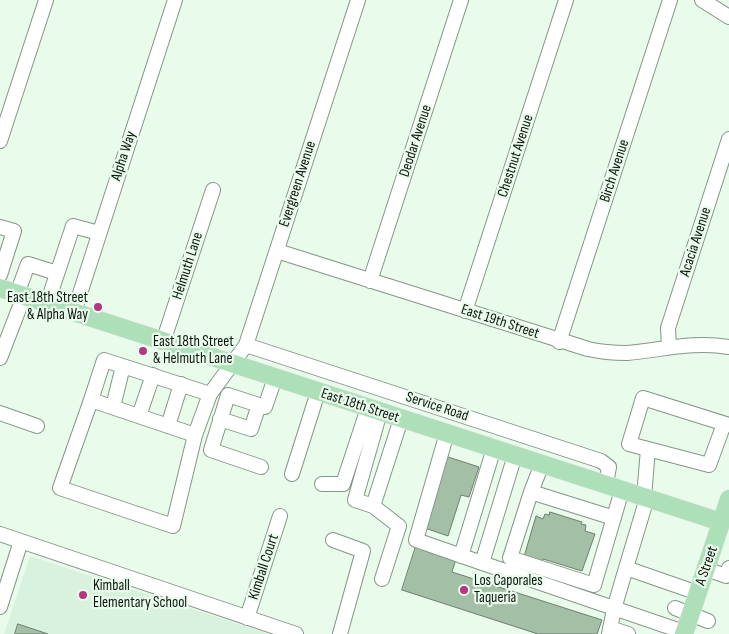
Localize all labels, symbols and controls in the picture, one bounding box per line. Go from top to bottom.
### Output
street label: Deodar Avenue [396,103,436,179]
street label: Chestnut Avenue [494,112,538,200]
street label: Alpha Way [108,129,140,183]
street label: Birch Avenue [596,137,634,205]
street label: Evergreen Avenue [276,139,320,229]
street label: Acacia Avenue [676,205,716,279]
street label: Helmuth Lane [169,230,207,302]
place label: East 18th Street & Alpha Way [7,289,88,324]
marker: East 18th Street & Alpha Way [92,301,104,313]
street label: East 19th Street [459,301,541,343]
place label: East 18th Street & Helmuth Lane [153,333,234,368]
marker: East 18th Street & Helmuth Lane [137,345,149,357]
street label: East 18th Street [319,385,401,427]
street label: Service Road [403,388,471,426]
street label: Kimball Court [245,532,283,602]
street label: A Street [692,544,722,588]
place label: Los Caporales Taqueria [474,572,543,607]
place label: Kimball Elementary School [93,577,187,612]
marker: Los Caporales Taqueria [458,584,470,596]
marker: Kimball Elementary School [77,589,89,601]

